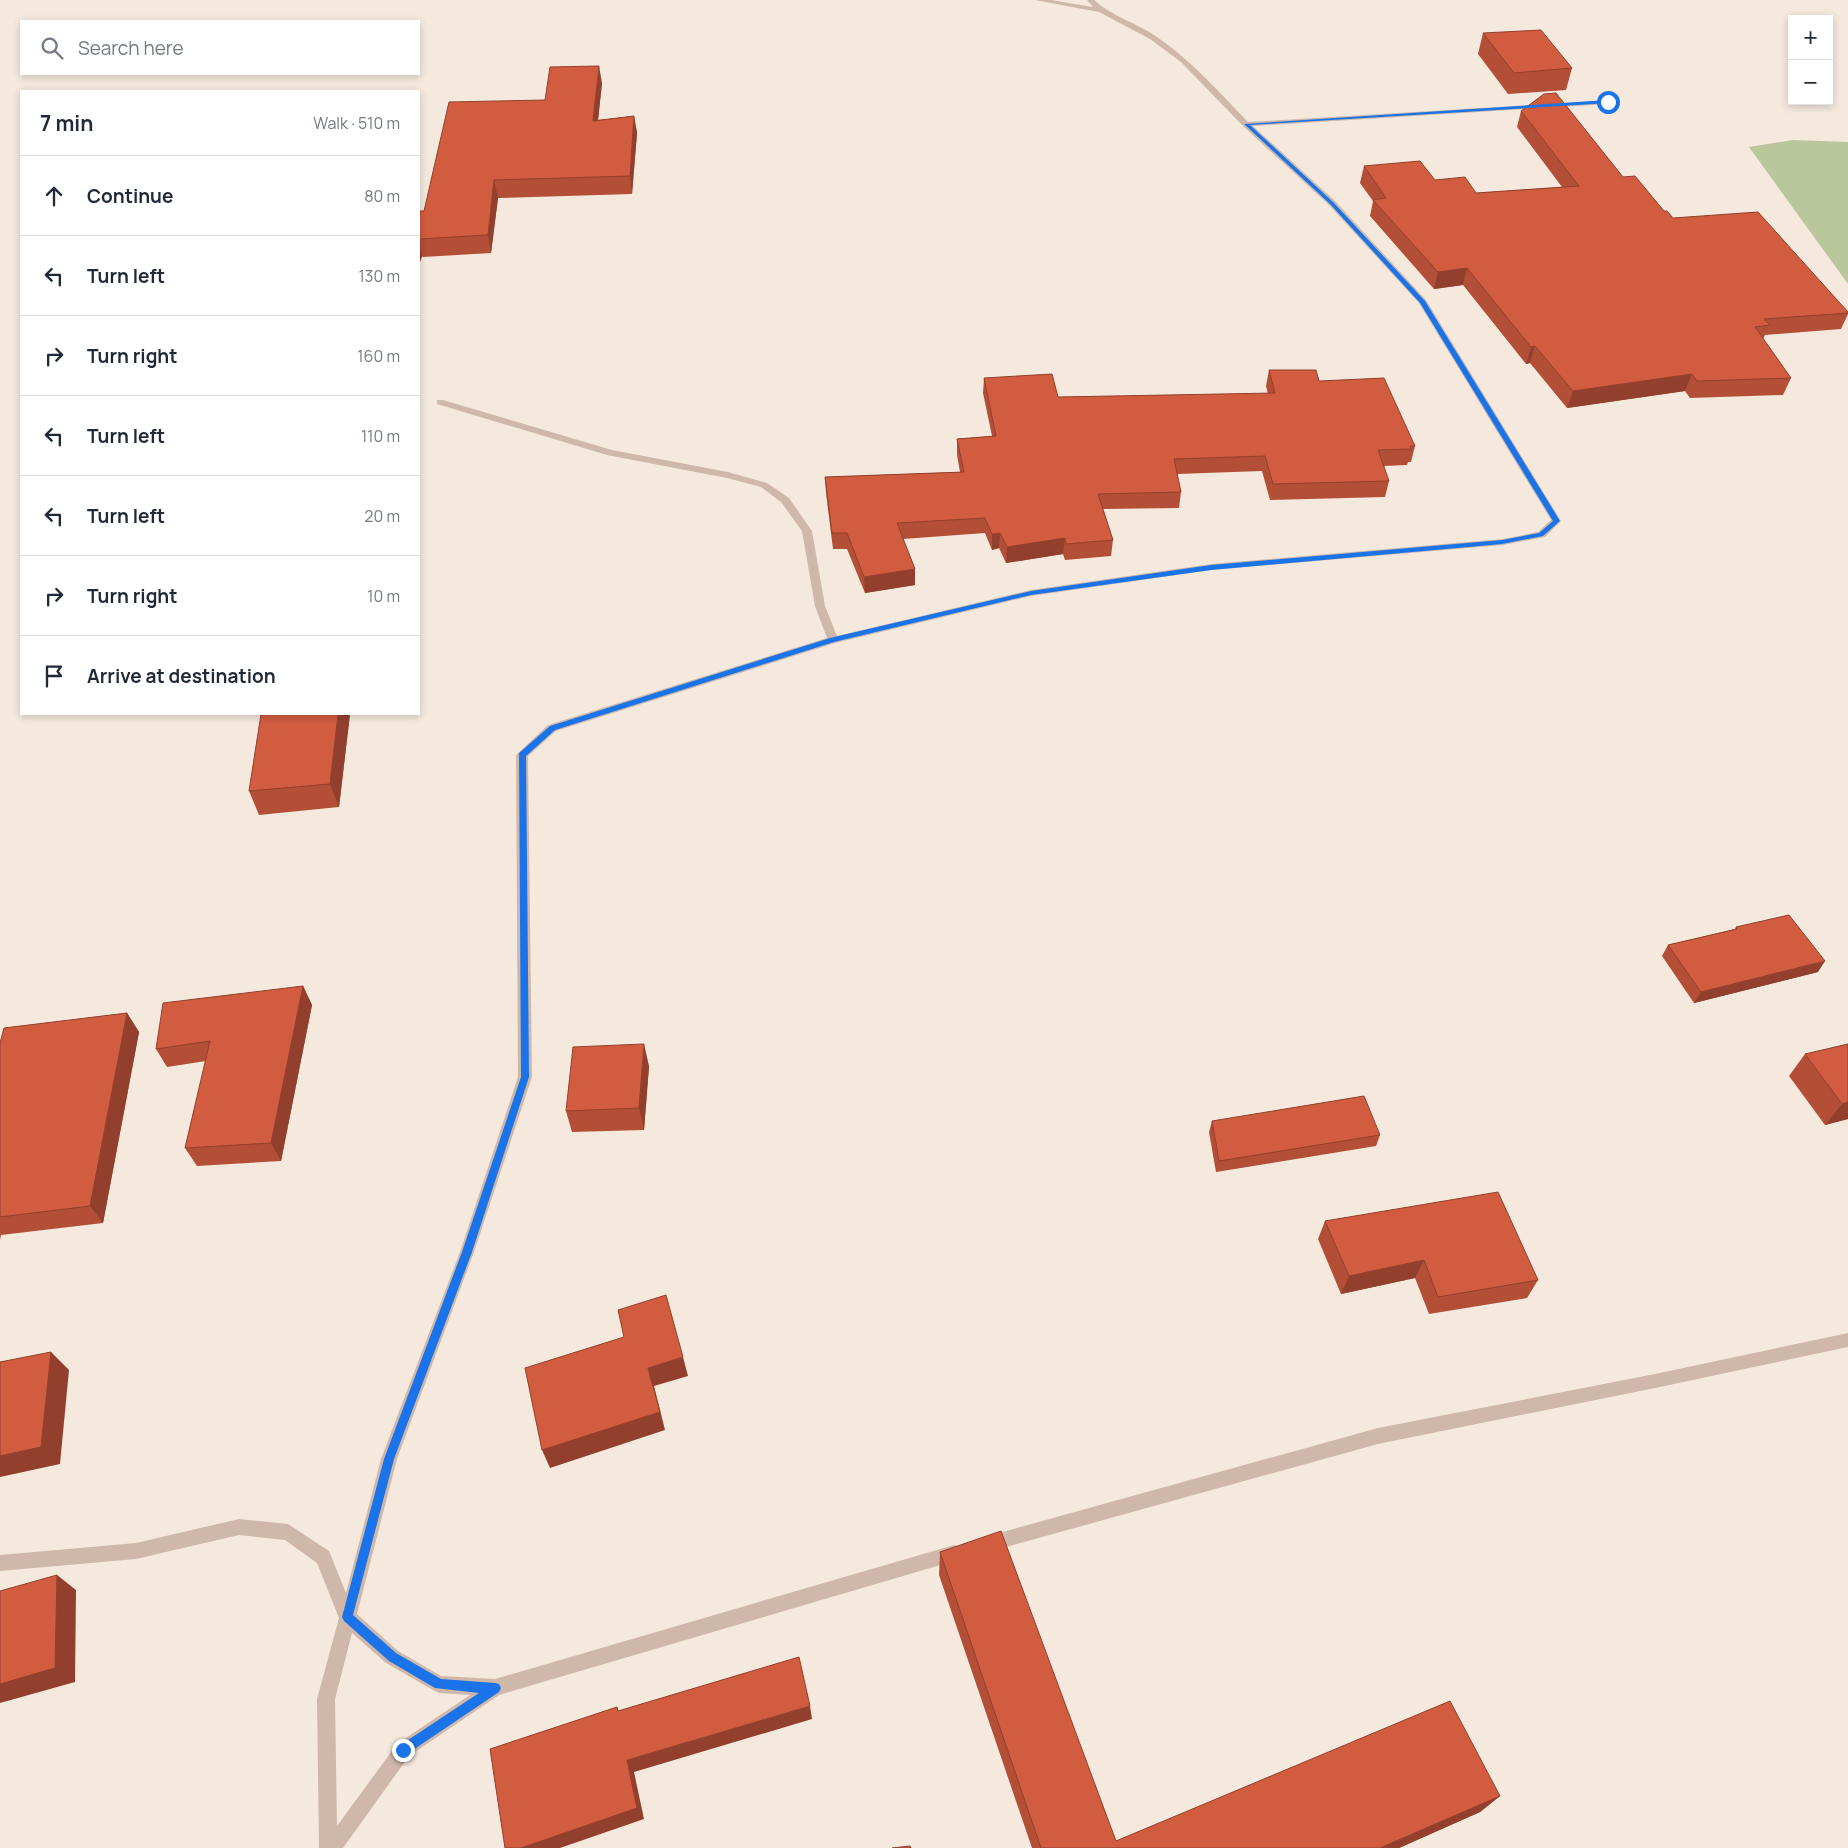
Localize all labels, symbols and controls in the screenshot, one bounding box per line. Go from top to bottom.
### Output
map controls [1788,15,1833,105]
button: + [1788,15,1833,60]
search box [20,20,420,75]
icon: search [38,34,66,62]
text: Search here [78,35,184,61]
button: − [1788,60,1833,105]
route start [1597,91,1620,114]
text: 7 min [40,109,93,137]
text: Walk · 510 m [313,112,400,134]
icon: ahead [40,182,68,210]
text: Continue [87,183,173,209]
text: 80 m [364,185,400,207]
icon: left [40,262,68,290]
text: Turn left [87,263,165,289]
text: 130 m [358,265,400,287]
icon: right [40,342,68,370]
text: Turn right [87,343,177,369]
text: 160 m [357,345,400,367]
icon: left [40,422,68,450]
text: Turn left [87,423,165,449]
text: 110 m [361,425,400,447]
icon: left [40,502,68,530]
text: Turn left [87,503,165,529]
text: 20 m [364,505,400,527]
icon: right [40,582,68,610]
text: Turn right [87,583,177,609]
text: 10 m [367,585,400,607]
icon: arrive [40,662,68,690]
text: Arrive at destination [87,663,276,689]
route end [392,1739,415,1762]

